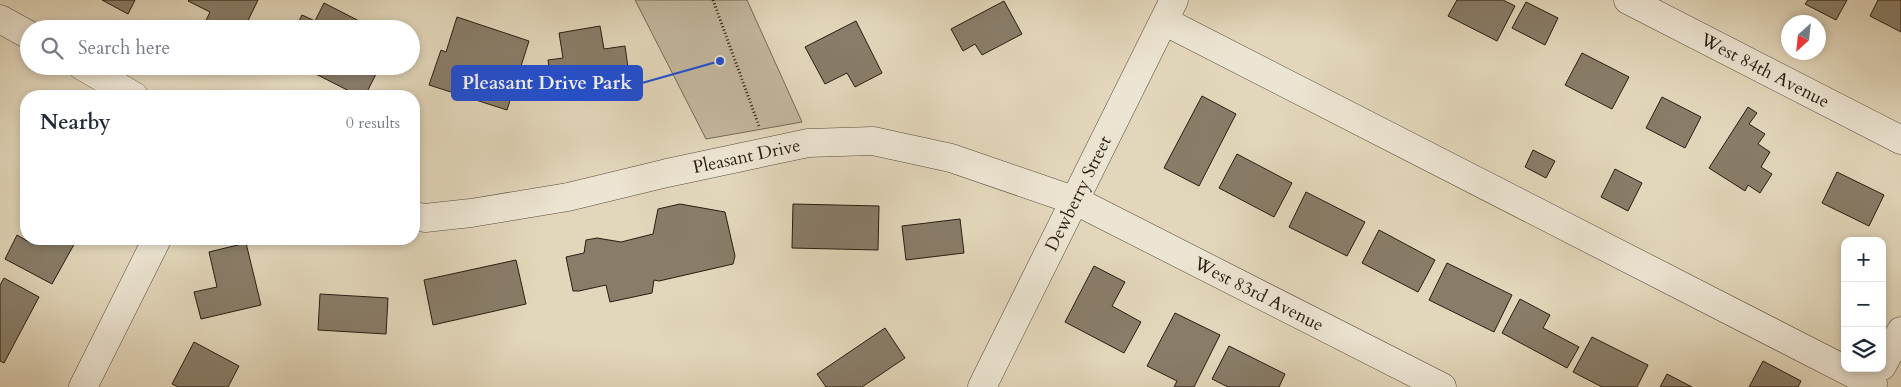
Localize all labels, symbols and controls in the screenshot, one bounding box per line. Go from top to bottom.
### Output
north arrow [1781,15,1826,60]
search box [20,20,420,75]
street label: West 84th Avenue [1695,26,1834,114]
icon: search [38,34,66,62]
text: Search here [78,35,170,61]
callout: Pleasant Drive Park [452,66,642,100]
text: Pleasant Drive Park [462,70,632,96]
text: Nearby [40,108,111,137]
text: 0 results [346,112,400,134]
street label: Dewberry Street [1039,131,1117,255]
street label: Pleasant Drive [691,132,803,180]
map controls [1841,237,1886,372]
button: + [1841,237,1886,282]
street label: West 83rd Avenue [1189,250,1328,337]
button: − [1841,282,1886,327]
button: layers [1841,327,1886,372]

